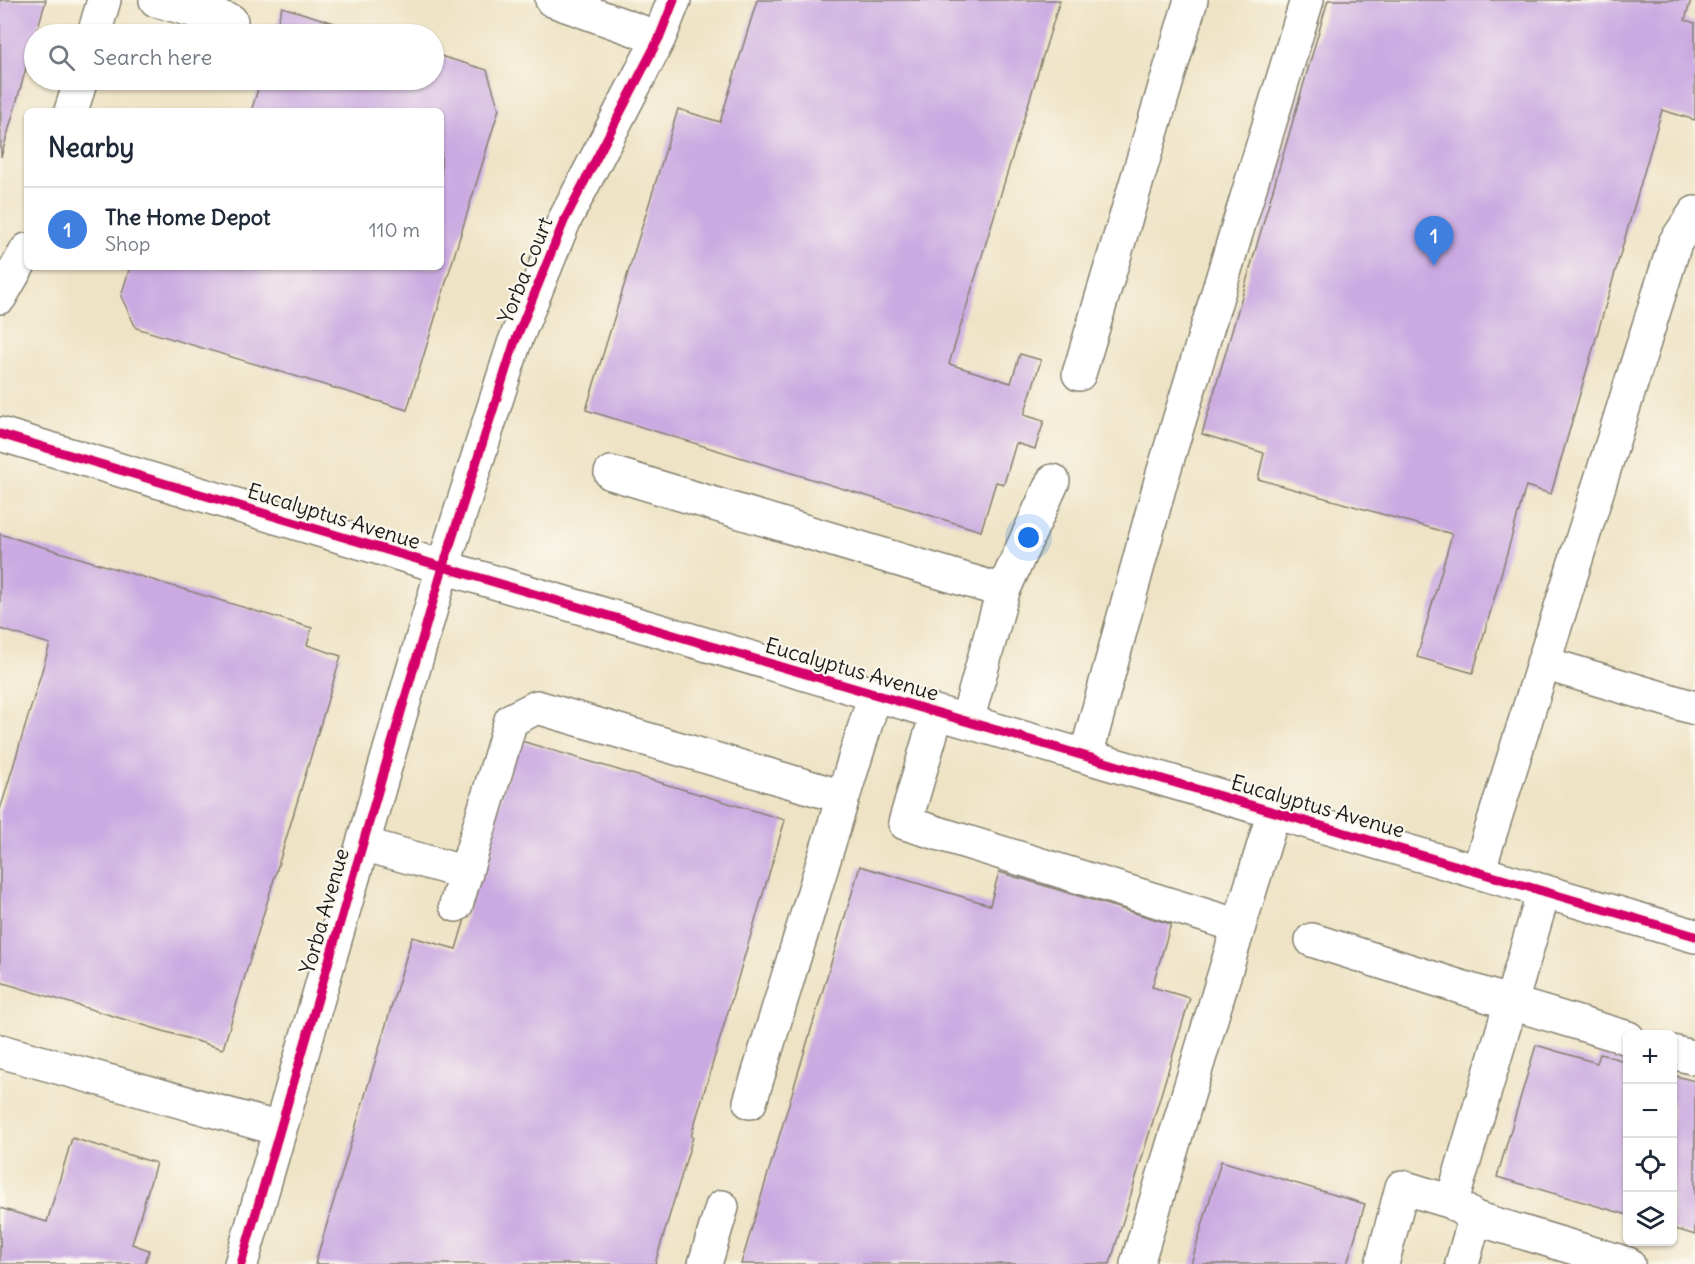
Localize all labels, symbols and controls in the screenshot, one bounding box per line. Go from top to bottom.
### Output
search box [24,24,444,90]
icon: search [45,41,78,74]
text: Search here [93,43,212,71]
text: Nearby [48,131,134,164]
text: The Home Depot [105,203,270,231]
street label: Yorba Court [491,213,559,327]
pin: 1 [1414,216,1454,266]
text: 1 [64,217,71,242]
text: 110 m [369,217,420,242]
text: Shop [105,231,150,256]
street label: Eucalyptus Avenue [244,477,424,555]
your location [1014,523,1043,552]
street label: Eucalyptus Avenue [762,631,942,707]
street label: Eucalyptus Avenue [1228,768,1408,844]
street label: Yorba Avenue [293,845,355,977]
map controls [1623,1030,1677,1246]
button: + [1623,1030,1677,1084]
button: − [1623,1084,1677,1138]
button: locate [1623,1138,1677,1192]
button: layers [1623,1192,1677,1246]

